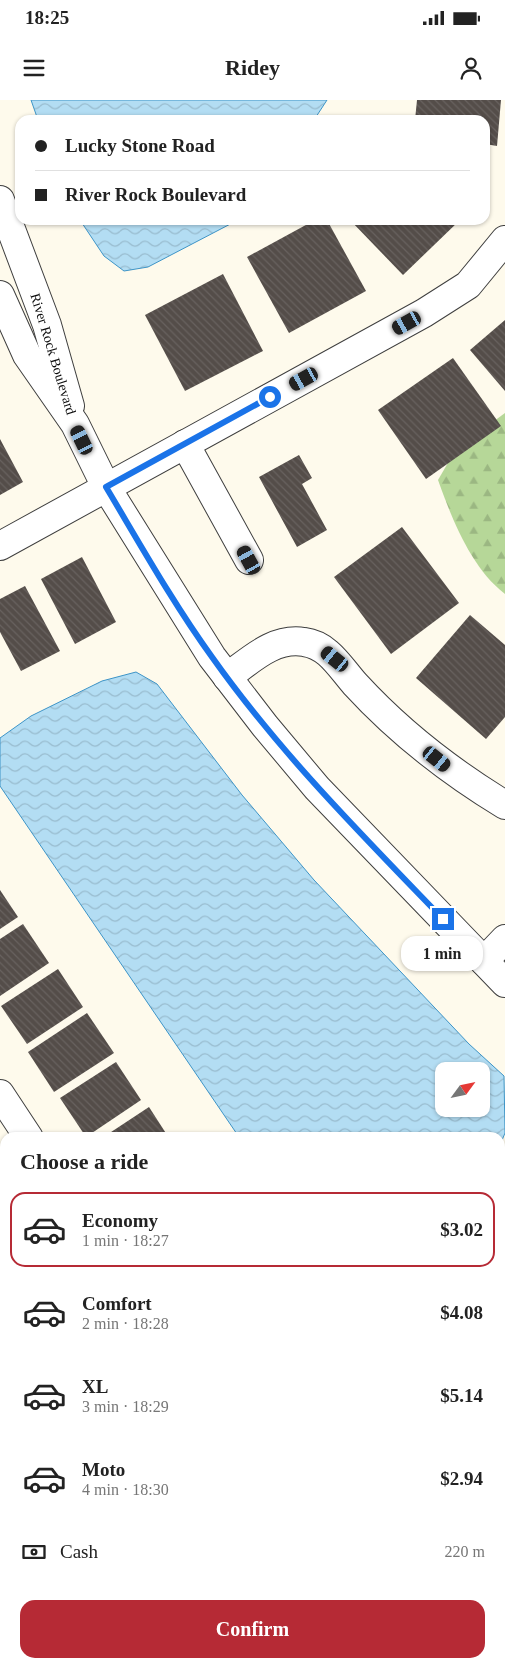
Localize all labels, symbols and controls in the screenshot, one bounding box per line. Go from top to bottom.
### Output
text: 18:25 [25,7,69,28]
icon: menu [20,54,48,82]
icon: person [457,54,485,82]
text: Ridey [225,55,280,80]
text: Lucky Stone Road [65,135,215,156]
text: River Rock Boulevard [65,184,246,205]
street label: River Rock Boulevard [27,292,79,416]
car [390,309,423,337]
car [287,365,320,393]
route start [259,386,281,408]
car [68,423,95,457]
car [235,543,262,577]
car [318,644,351,674]
car [420,744,453,774]
route end [432,908,454,930]
callout: 1 min [402,936,484,972]
text: 1 min [423,945,461,962]
north arrow [435,1062,490,1118]
map controls [435,1062,490,1117]
text: Choose a ride [20,1149,148,1174]
icon: car [22,1207,67,1252]
text: Economy [82,1210,158,1231]
text: $3.02 [440,1219,483,1240]
text: 1 min · 18:27 [82,1232,169,1249]
icon: car [22,1290,67,1335]
text: Comfort [82,1293,152,1314]
text: $4.08 [440,1302,483,1323]
text: 2 min · 18:28 [82,1315,169,1332]
icon: car [22,1373,67,1418]
text: XL [82,1376,108,1397]
text: $5.14 [440,1385,483,1406]
text: 3 min · 18:29 [82,1398,169,1415]
icon: car [22,1456,67,1501]
text: Moto [82,1459,125,1480]
text: $2.94 [440,1468,483,1489]
text: 4 min · 18:30 [82,1481,169,1498]
icon: cash [20,1538,48,1566]
text: Cash [60,1541,98,1562]
text: 220 m [445,1543,485,1560]
button: Confirm [20,1600,485,1658]

